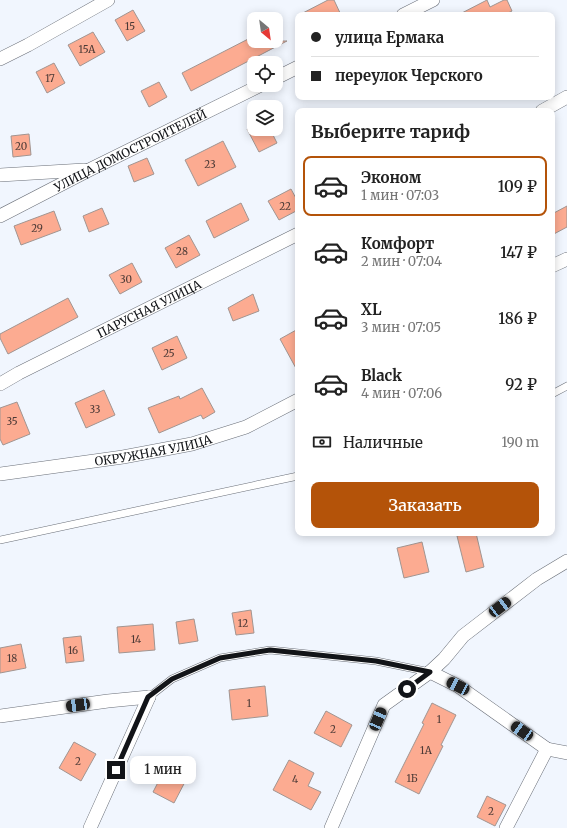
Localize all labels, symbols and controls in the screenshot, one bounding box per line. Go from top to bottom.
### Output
north arrow [247,12,283,48]
map controls [247,12,283,136]
house number: 15 [125,20,135,33]
text: улица Ермака [335,28,444,47]
house number: 15А [79,43,96,56]
button: locate [247,56,283,92]
text: переулок Черского [335,66,483,85]
house number: 17 [45,72,55,85]
button: layers [247,100,283,136]
street label: УЛИЦА ДОМОСТРОИТЕЛЕЙ [50,106,209,195]
text: Выберите тариф [311,120,470,143]
house number: 20 [15,140,27,153]
house number: 23 [204,158,216,171]
icon: car [313,168,349,204]
text: Эконом [361,168,421,187]
text: 109 ₽ [498,177,537,196]
text: 1 мин · 07:03 [361,187,439,204]
house number: 22 [279,200,291,213]
house number: 29 [31,222,43,235]
icon: car [313,234,349,270]
text: Комфорт [361,234,434,253]
text: 147 ₽ [500,243,537,262]
house number: 28 [176,245,188,258]
text: 2 мин · 07:04 [361,253,442,270]
house number: 30 [120,273,132,286]
street label: ПАРУСНАЯ УЛИЦА [94,276,204,341]
icon: car [313,300,349,336]
text: XL [361,300,382,319]
text: 186 ₽ [498,309,537,328]
text: 3 мин · 07:05 [361,319,441,336]
house number: 25 [163,347,175,360]
icon: car [313,366,349,402]
text: Black [361,366,402,385]
text: 92 ₽ [505,375,537,394]
text: 4 мин · 07:06 [361,385,442,402]
house number: 33 [90,403,101,416]
house number: 35 [6,415,18,428]
street label: ОКРУЖНАЯ УЛИЦА [94,431,214,468]
icon: cash [311,431,333,453]
text: Наличные [343,433,423,452]
text: 190 m [502,434,539,451]
button: Заказать [311,482,539,528]
car [487,595,513,619]
house number: 12 [238,617,248,630]
house number: 14 [131,633,141,646]
house number: 16 [68,644,78,657]
house number: 18 [7,652,17,665]
car [445,675,471,697]
route start [398,680,416,698]
car [65,697,91,713]
house number: 1 [247,697,252,710]
car [368,706,388,732]
house number: 1 [437,713,442,726]
car [509,719,535,743]
house number: 2 [330,723,336,736]
house number: 1А [420,744,433,757]
house number: 2 [75,755,81,768]
callout: 1 мин [130,756,196,784]
route end [107,761,125,779]
text: 1 мин [144,761,182,778]
house number: 1Б [406,772,418,785]
house number: 4 [292,773,298,786]
house number: 2 [488,805,494,818]

